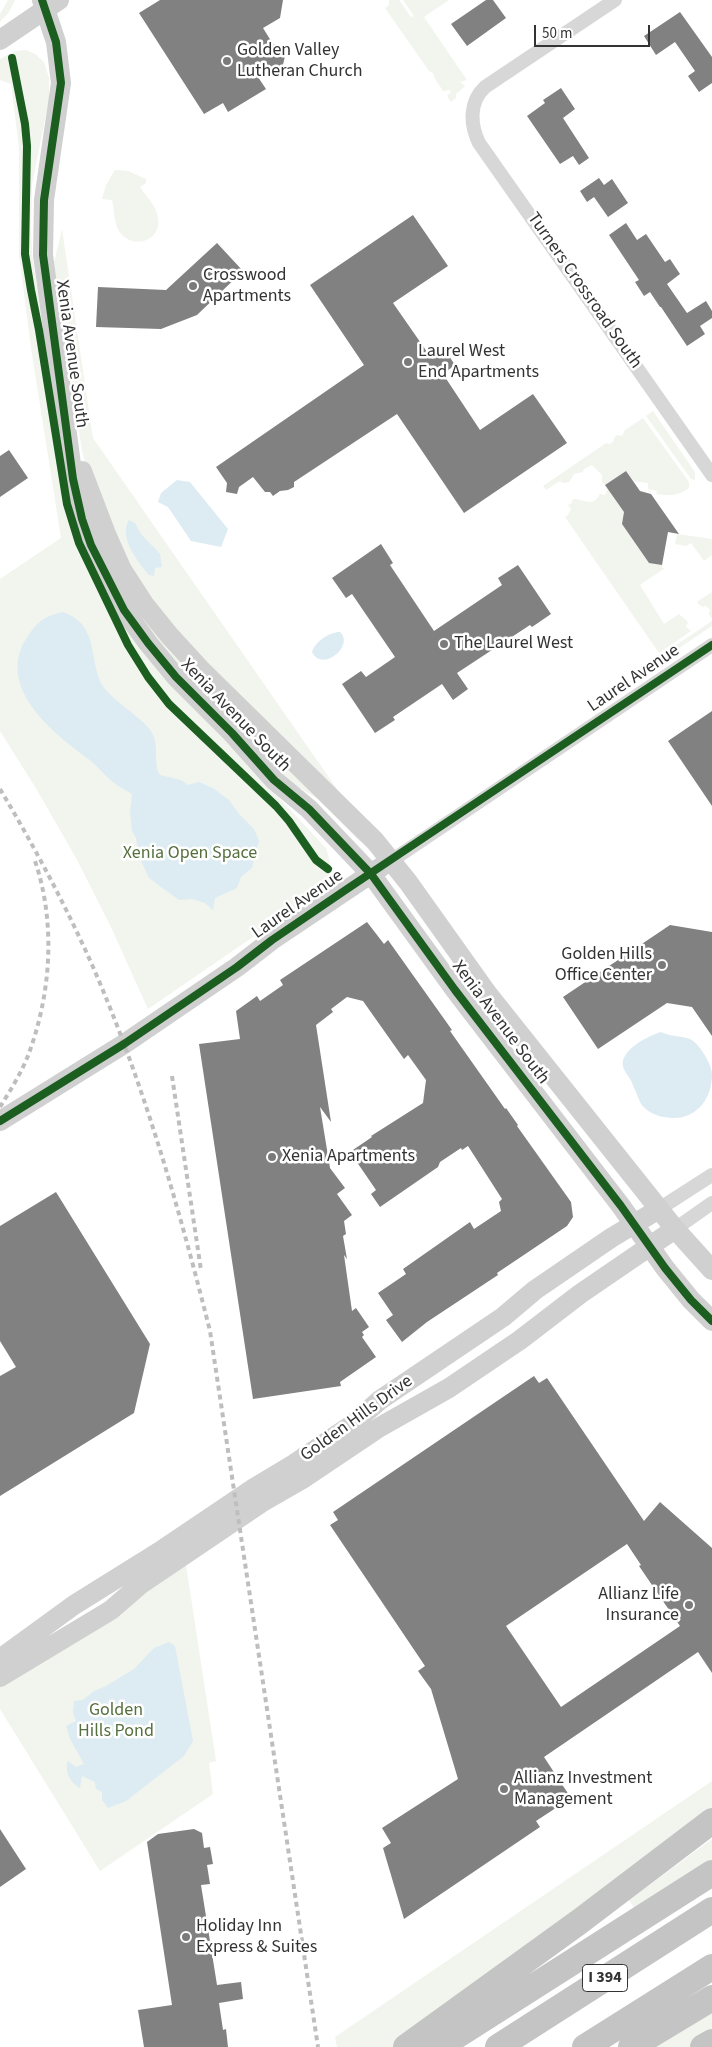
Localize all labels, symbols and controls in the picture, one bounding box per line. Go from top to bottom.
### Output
scale bar [537,15,653,47]
text: 50 m [542,23,572,44]
place label: Golden Valley Lutheran Church [237,40,362,82]
marker: Golden Valley Lutheran Church [221,55,233,67]
street label: Turners Crossroad South [522,209,646,373]
place label: Crosswood Apartments [203,265,291,308]
street label: Xenia Avenue South [50,279,92,429]
marker: Crosswood Apartments [187,280,199,292]
place label: Laurel West End Apartments [418,341,539,384]
marker: Laurel West End Apartments [402,356,414,368]
place label: The Laurel West [454,633,573,655]
marker: The Laurel West [438,638,450,650]
street label: Laurel Avenue [584,640,684,718]
street label: Xenia Avenue South [175,655,295,777]
park label: Xenia Open Space [123,843,257,865]
street label: Laurel Avenue [248,866,348,944]
place label: Golden Hills Office Center [555,944,652,986]
street label: Xenia Avenue South [447,957,553,1089]
marker: Golden Hills Office Center [656,959,668,971]
place label: Xenia Apartments [282,1146,415,1168]
marker: Xenia Apartments [266,1151,278,1163]
street label: Golden Hills Drive [297,1371,417,1467]
place label: Allianz Life Insurance [598,1584,679,1626]
marker: Allianz Life Insurance [683,1599,695,1611]
park label: Golden Hills Pond [78,1700,154,1742]
place label: Allianz Investment Management [514,1768,652,1810]
marker: Allianz Investment Management [498,1783,510,1795]
place label: Holiday Inn Express & Suites [196,1916,317,1958]
marker: Holiday Inn Express & Suites [180,1931,192,1943]
road number: I 394 [582,1965,628,1992]

